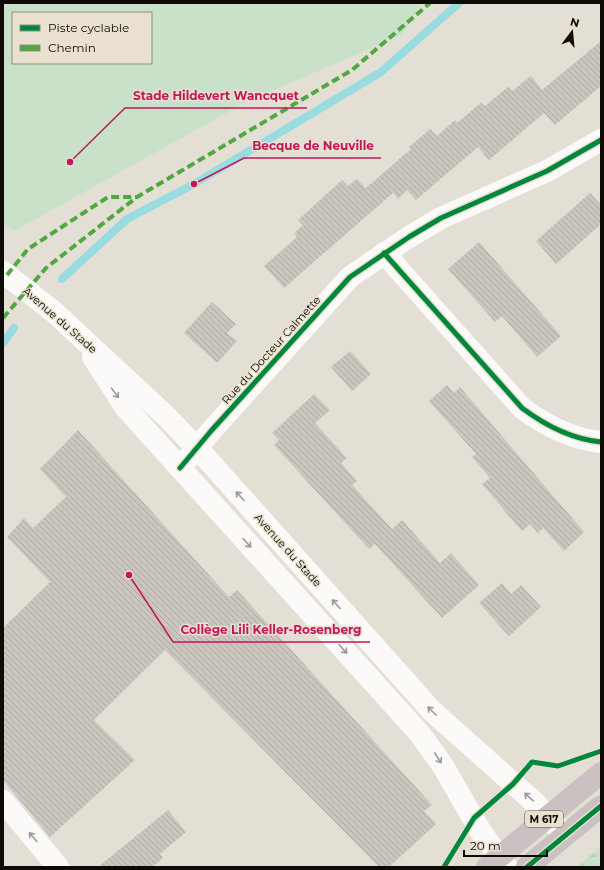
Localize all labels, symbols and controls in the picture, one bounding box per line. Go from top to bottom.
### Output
legend [12,12,152,64]
north arrow [552,12,592,52]
text: N [569,14,581,30]
text: Piste cyclable [48,20,129,35]
text: Chemin [48,40,96,55]
callout: Stade Hildevert Wancquet [125,84,307,108]
text: Stade Hildevert Wancquet [133,88,300,103]
callout: Becque de Neuville [244,134,381,158]
text: Becque de Neuville [252,138,374,153]
street label: Avenue du Stade [20,284,100,356]
street label: Rue du Docteur Calmette [219,293,324,407]
one-way arrow [111,387,119,398]
one-way arrow [235,491,245,501]
street label: Avenue du Stade [251,510,325,590]
one-way arrow [242,537,251,547]
one-way arrow [331,598,340,609]
callout: Collège Lili Keller-Rosenberg [173,618,370,642]
text: Collège Lili Keller-Rosenberg [181,622,361,637]
one-way arrow [339,644,348,655]
one-way arrow [427,706,437,716]
one-way arrow [434,752,442,763]
one-way arrow [524,792,534,802]
road number: M 617 [525,811,563,827]
one-way arrow [28,832,37,842]
scale bar [464,832,547,858]
text: 20 m [470,838,501,853]

